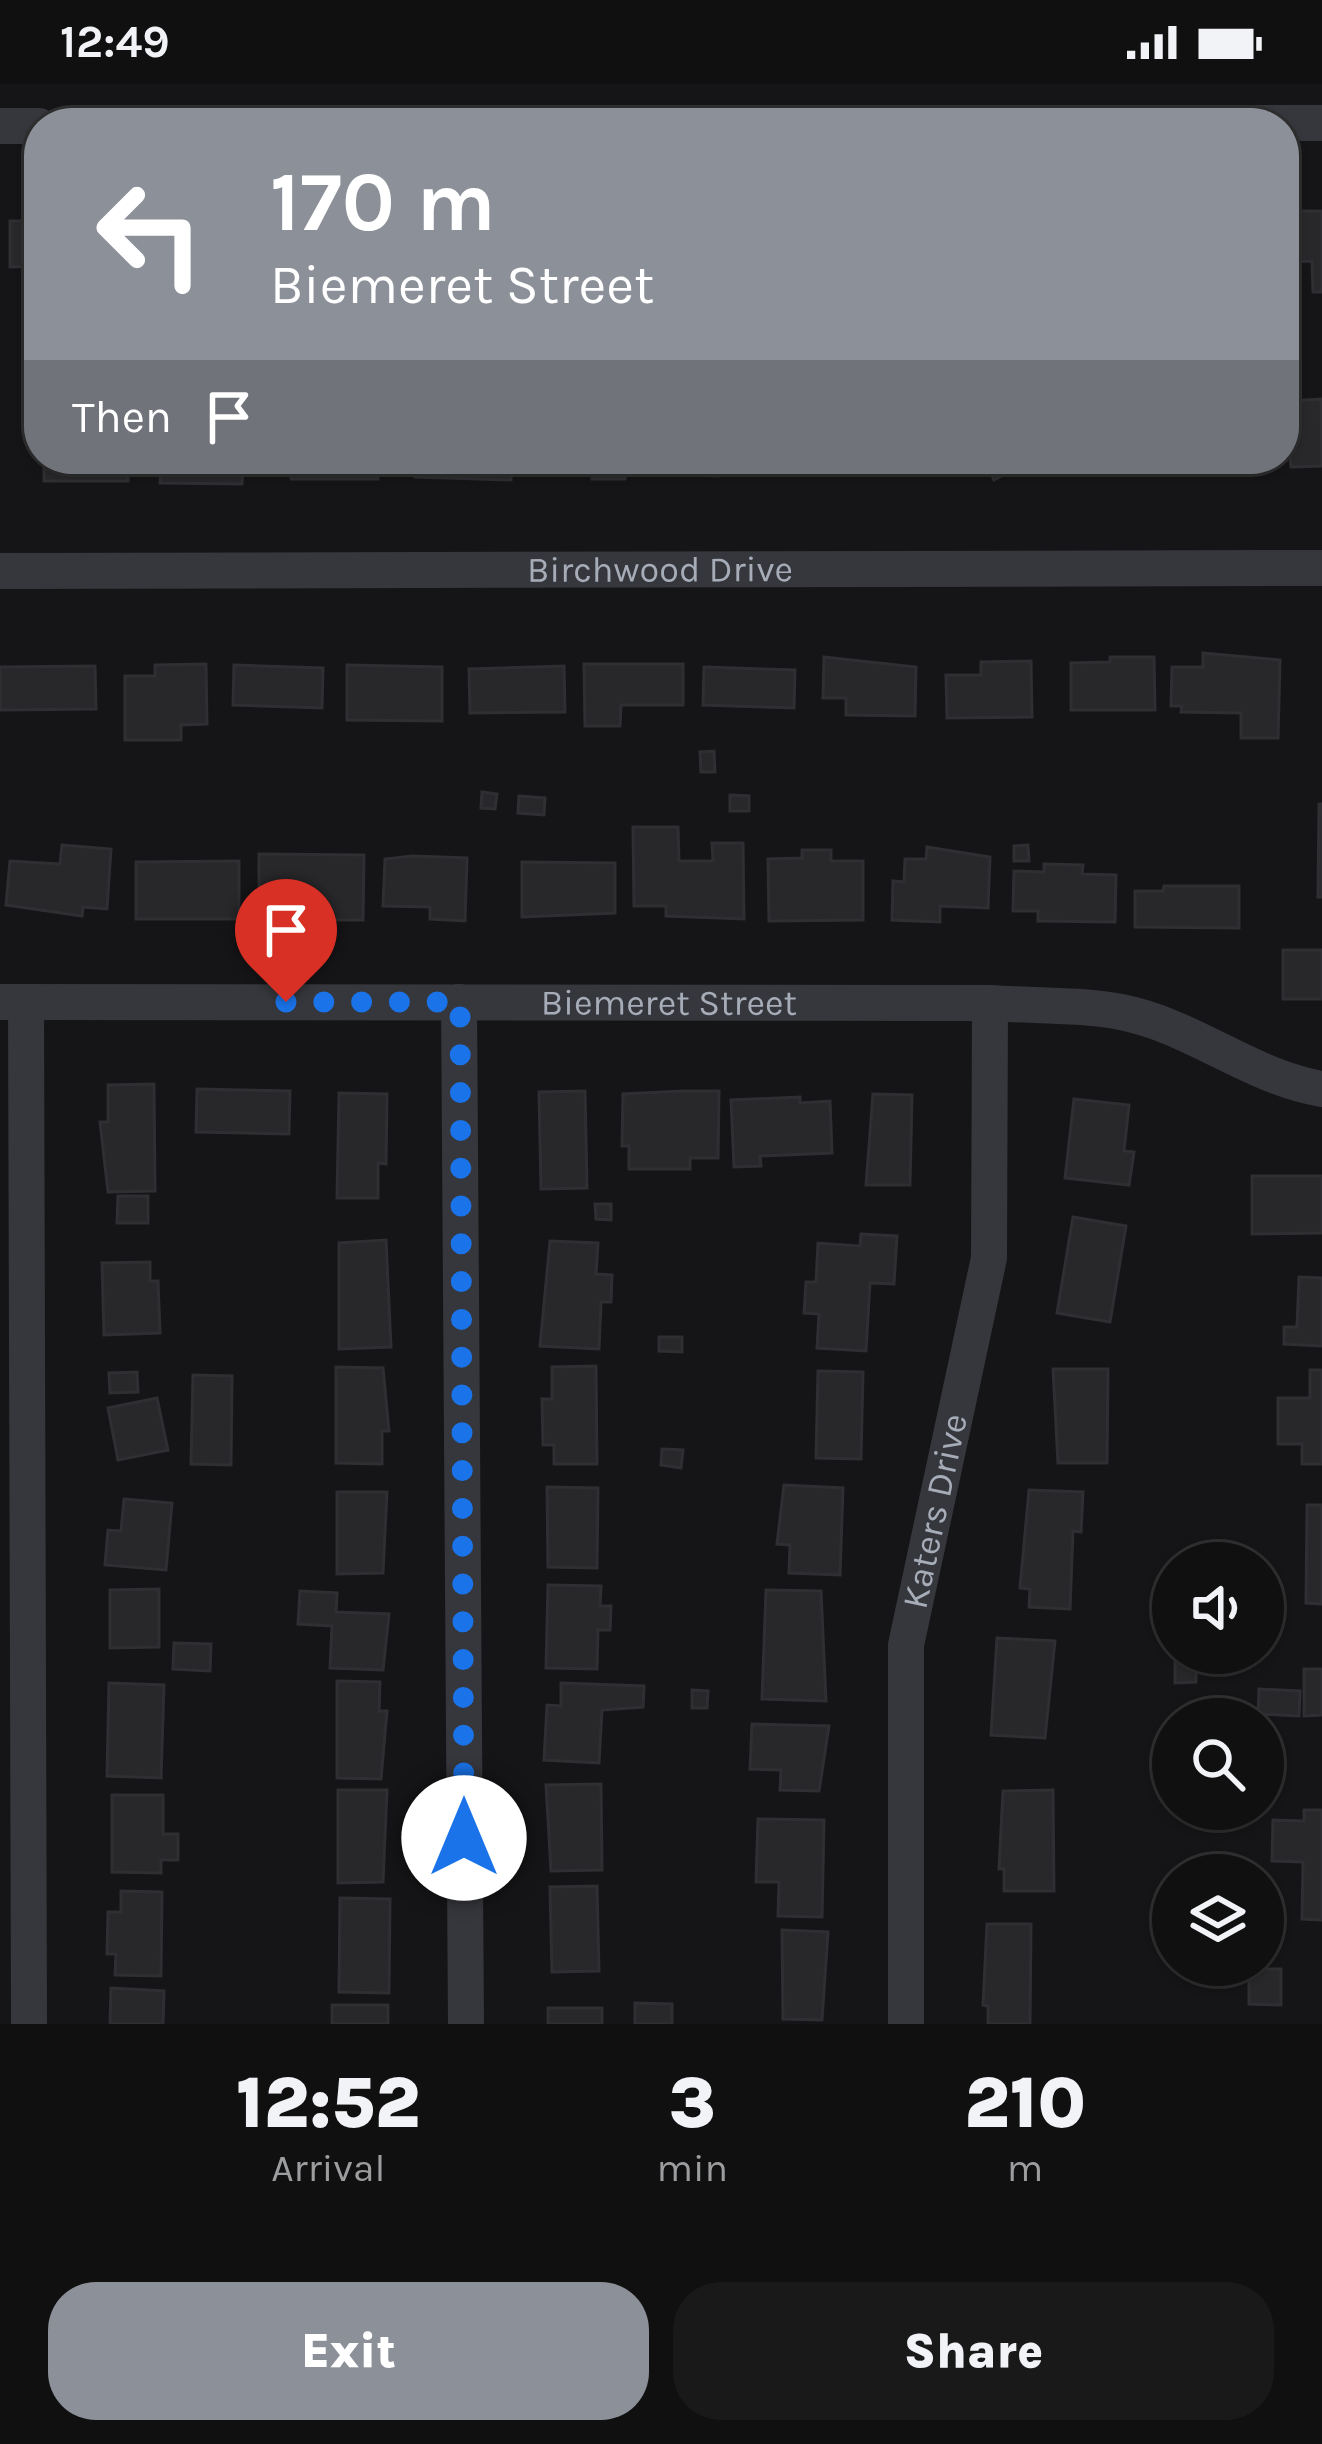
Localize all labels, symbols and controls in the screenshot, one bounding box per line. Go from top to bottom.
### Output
text: 12:49 [60,16,170,68]
text: 170 m [270,153,496,251]
icon: left [72,156,228,312]
text: Biemeret Street [270,253,654,317]
icon: arrive [196,384,262,450]
text: Then [72,391,172,443]
street label: Birchwood Drive [527,548,793,591]
pin [235,879,337,1002]
icon: arrive [253,897,319,963]
street label: Biemeret Street [541,982,797,1024]
street label: Katers Drive [893,1410,976,1612]
map controls [1152,1542,1284,1986]
button: sound [1152,1542,1284,1674]
button: search [1152,1698,1284,1830]
position arrow [401,1775,527,1901]
button: layers [1152,1854,1284,1986]
text: 12:52 [236,2061,420,2145]
text: 3 [669,2061,716,2145]
text: 210 [964,2061,1086,2145]
text: Arrival [271,2145,385,2191]
text: min [656,2145,728,2191]
text: m [1007,2145,1043,2191]
button: Exit [48,2282,649,2420]
button: Share [673,2282,1274,2420]

